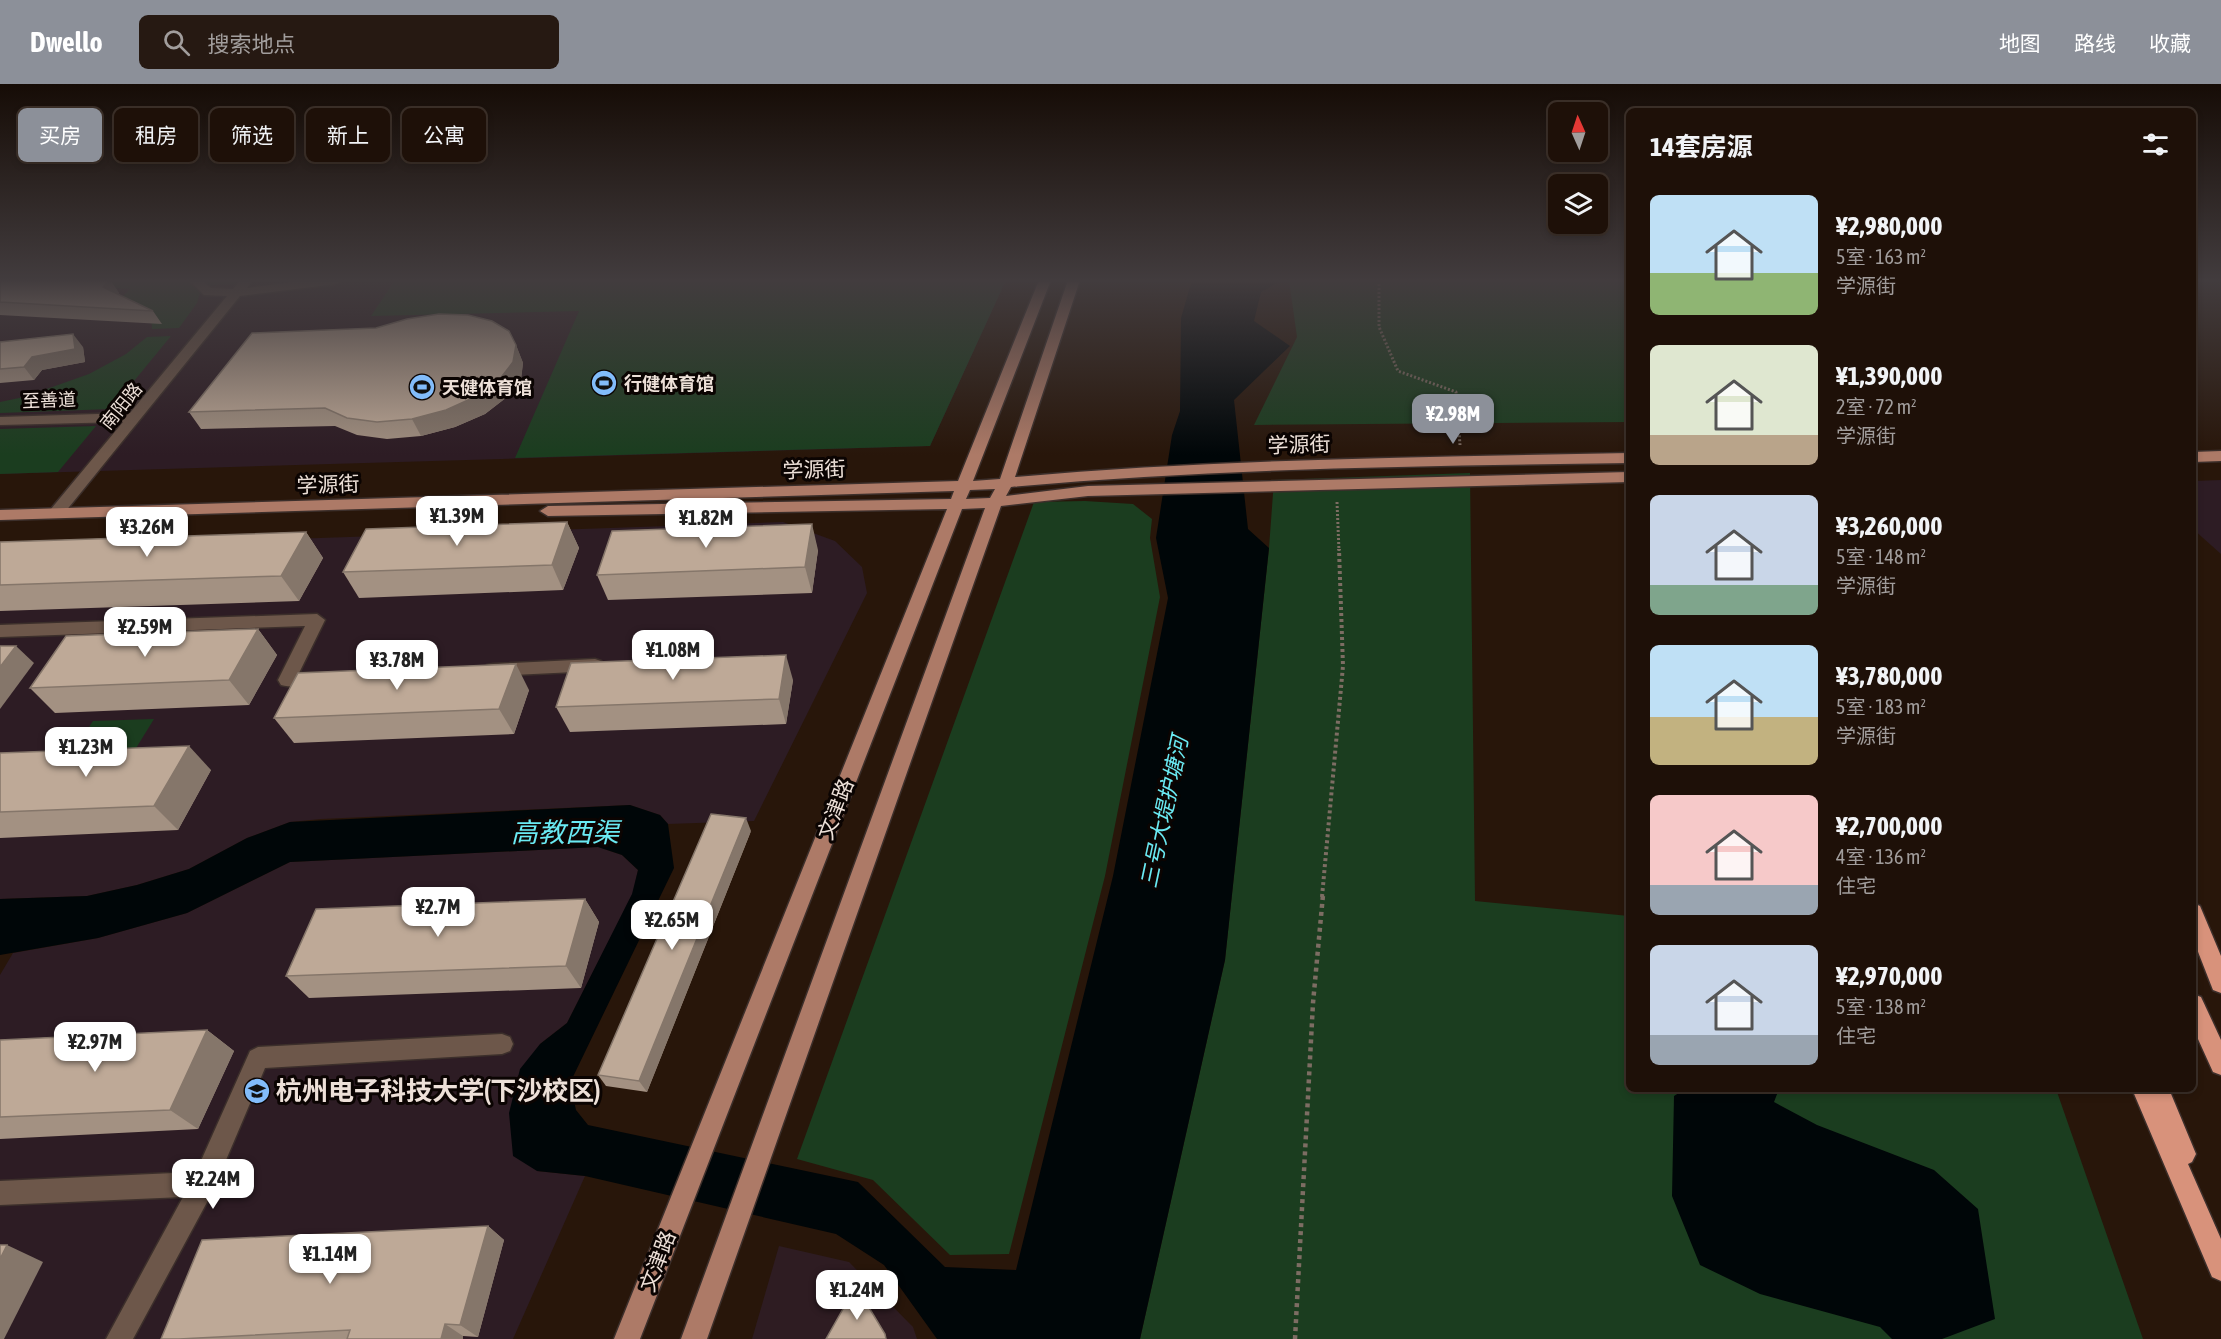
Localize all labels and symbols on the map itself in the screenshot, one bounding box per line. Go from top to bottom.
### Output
north arrow [1548,102,1608,162]
sports icon: 行健体育馆 [589,368,619,398]
sports icon: 天健体育馆 [407,372,437,402]
place label: 行健体育馆 [624,373,714,394]
place label: 天健体育馆 [442,377,532,398]
street label: 南阳路 [96,378,146,434]
street label: 至善道 [22,389,76,411]
pin: ¥2.98M [1404,394,1502,445]
street label: 学源街 [1267,431,1331,457]
street label: 学源街 [782,456,846,482]
street label: 学源街 [296,471,360,497]
pin: ¥1.39M [408,496,506,547]
pin: ¥1.82M [657,498,755,549]
pin: ¥3.26M [98,507,196,558]
pin: ¥2.59M [96,607,194,658]
pin: ¥1.08M [624,630,722,681]
pin: ¥3.78M [348,640,446,691]
pin: ¥1.23M [37,727,135,778]
water label: 三号大堤护塘河 [1135,730,1194,890]
street label: 文津路 [813,775,857,843]
water label: 高教西渠 [511,817,623,848]
pin: ¥2.7M [396,887,480,938]
pin: ¥2.65M [623,900,721,951]
pin: ¥2.97M [46,1022,144,1073]
school or university icon: 杭州电子科技大学(下沙校区) [242,1076,272,1106]
place label: 杭州电子科技大学(下沙校区) [276,1076,600,1106]
pin: ¥2.24M [164,1159,262,1210]
street label: 文津路 [635,1227,679,1295]
pin: ¥1.14M [281,1234,379,1285]
pin: ¥1.24M [808,1270,906,1321]

